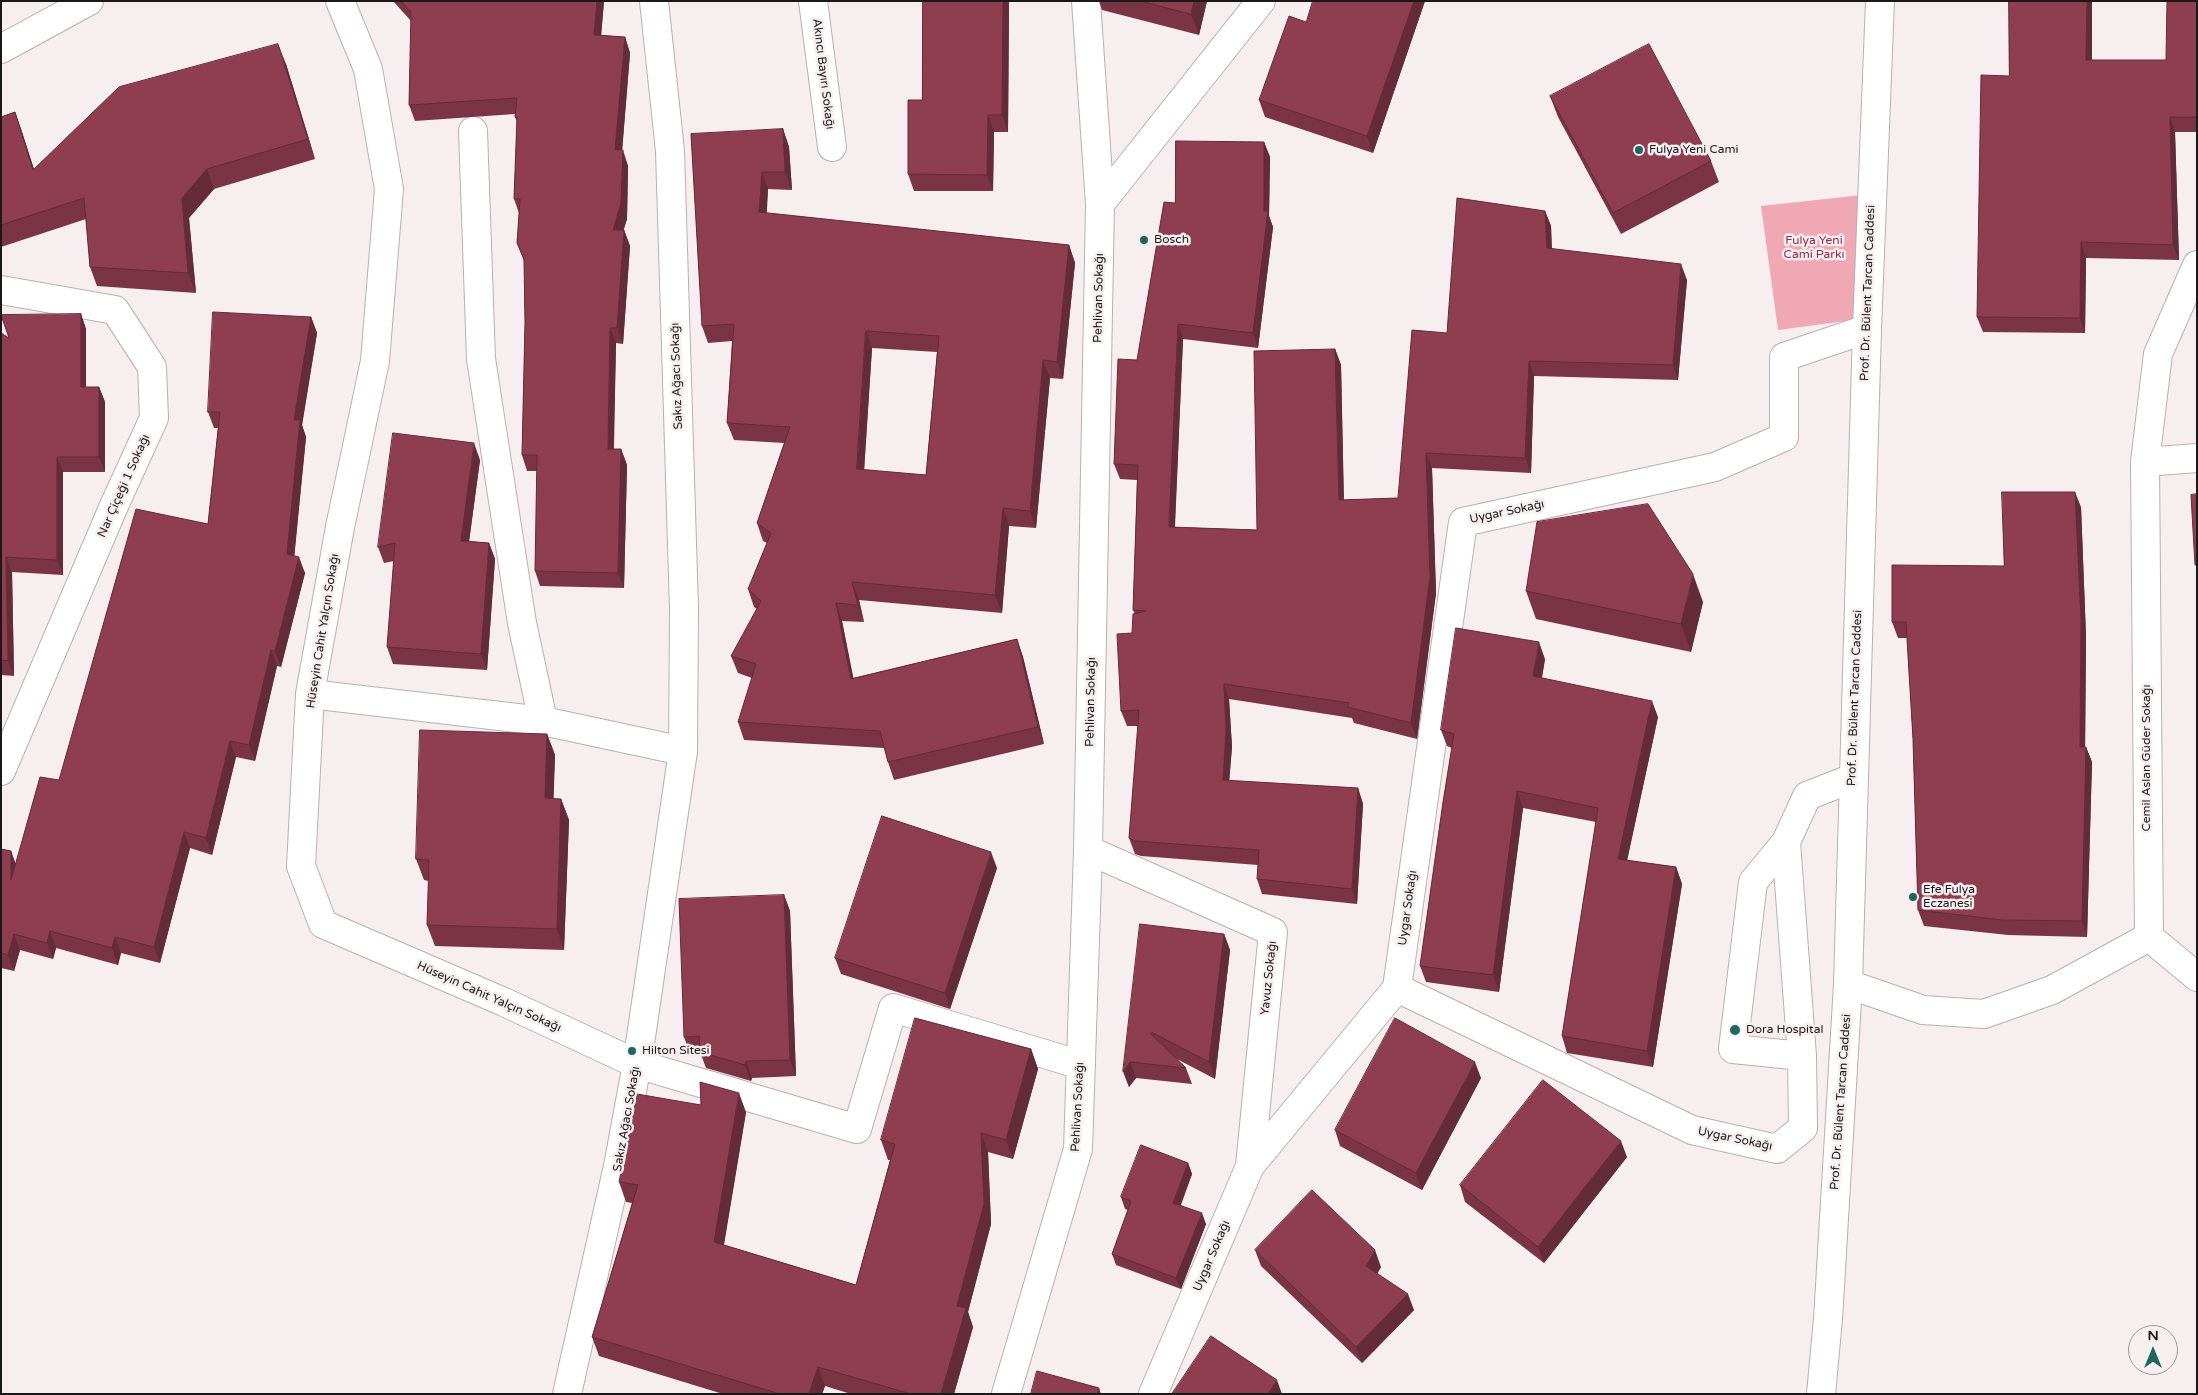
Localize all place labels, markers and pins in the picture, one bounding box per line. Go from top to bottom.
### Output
place label: Fulya Yeni Cami [1649,143,1738,157]
marker: Fulya Yeni Cami [1633,144,1645,156]
place label: Bosch [1154,233,1189,247]
marker: Bosch [1138,234,1150,246]
place label: Efe Fulya Eczanesi [1923,883,1975,911]
marker: Efe Fulya Eczanesi [1907,891,1919,903]
marker: Dora Hospital [1728,1023,1742,1037]
place label: Dora Hospital [1746,1023,1823,1037]
place label: Hilton Sitesi [642,1044,709,1058]
marker: Hilton Sitesi [626,1045,638,1057]

